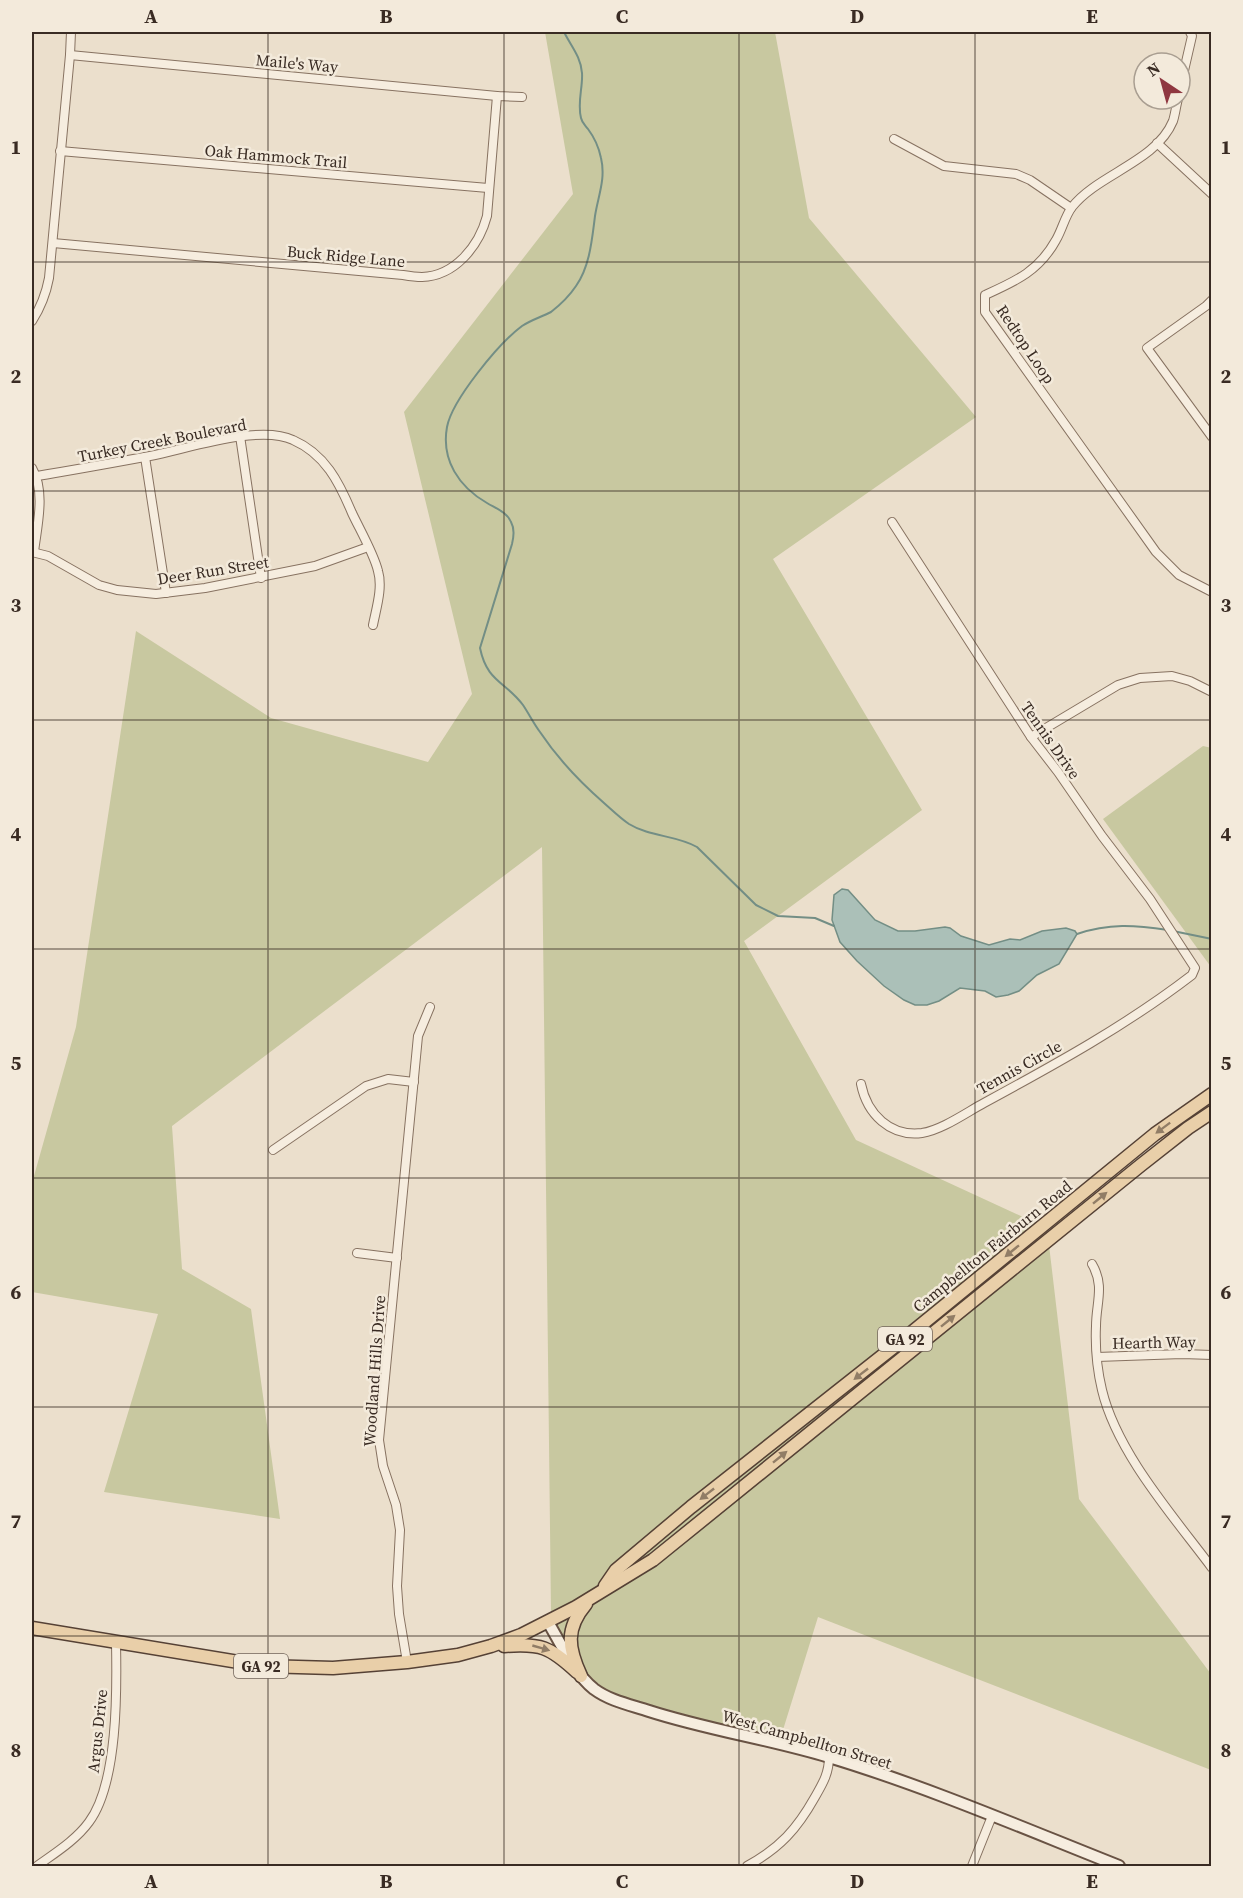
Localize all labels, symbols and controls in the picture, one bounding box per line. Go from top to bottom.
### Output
text: A [144,2,158,30]
text: B [379,2,393,30]
text: C [616,2,628,30]
text: D [850,2,864,30]
text: E [1086,2,1098,30]
street label: Maile's Way [255,48,340,78]
north arrow [1132,51,1192,111]
text: N [1142,56,1165,81]
text: 1 [11,133,21,161]
text: 1 [1221,133,1231,161]
street label: Oak Hammock Trail [204,139,348,173]
street label: Buck Ridge Lane [286,240,406,272]
street label: Redtop Loop [992,300,1060,388]
text: 2 [11,362,22,390]
text: 2 [1221,362,1232,390]
street label: Turkey Creek Boulevard [76,413,248,467]
street label: Deer Run Street [156,550,271,590]
text: 3 [11,591,22,619]
text: 3 [1221,591,1232,619]
street label: Tennis Drive [1016,697,1086,783]
text: 4 [11,820,22,848]
text: 4 [1221,820,1232,848]
street label: Tennis Circle [973,1035,1065,1099]
text: 5 [11,1049,22,1077]
text: 5 [1221,1049,1232,1077]
one-way arrow [1156,1122,1172,1134]
street label: Campbellton Fairburn Road [908,1175,1076,1317]
one-way arrow [1092,1192,1108,1205]
one-way arrow [1005,1244,1020,1257]
text: 6 [11,1278,22,1306]
text: 6 [1221,1278,1232,1306]
street label: Woodland Hills Drive [358,1294,390,1448]
one-way arrow [941,1315,956,1328]
road number: GA 92 [878,1327,932,1351]
street label: Hearth Way [1112,1330,1197,1354]
one-way arrow [853,1367,868,1379]
one-way arrow [773,1451,788,1463]
one-way arrow [700,1488,715,1500]
text: 7 [11,1507,22,1535]
text: 7 [1221,1507,1232,1535]
one-way arrow [532,1644,550,1653]
road number: GA 92 [234,1654,288,1678]
street label: Argus Drive [82,1688,112,1774]
street label: West Campbellton Street [720,1704,895,1774]
text: 8 [11,1736,21,1764]
text: 8 [1221,1736,1231,1764]
text: A [144,1867,158,1895]
text: B [379,1867,393,1895]
text: C [616,1867,628,1895]
text: D [850,1867,864,1895]
text: E [1086,1867,1098,1895]

